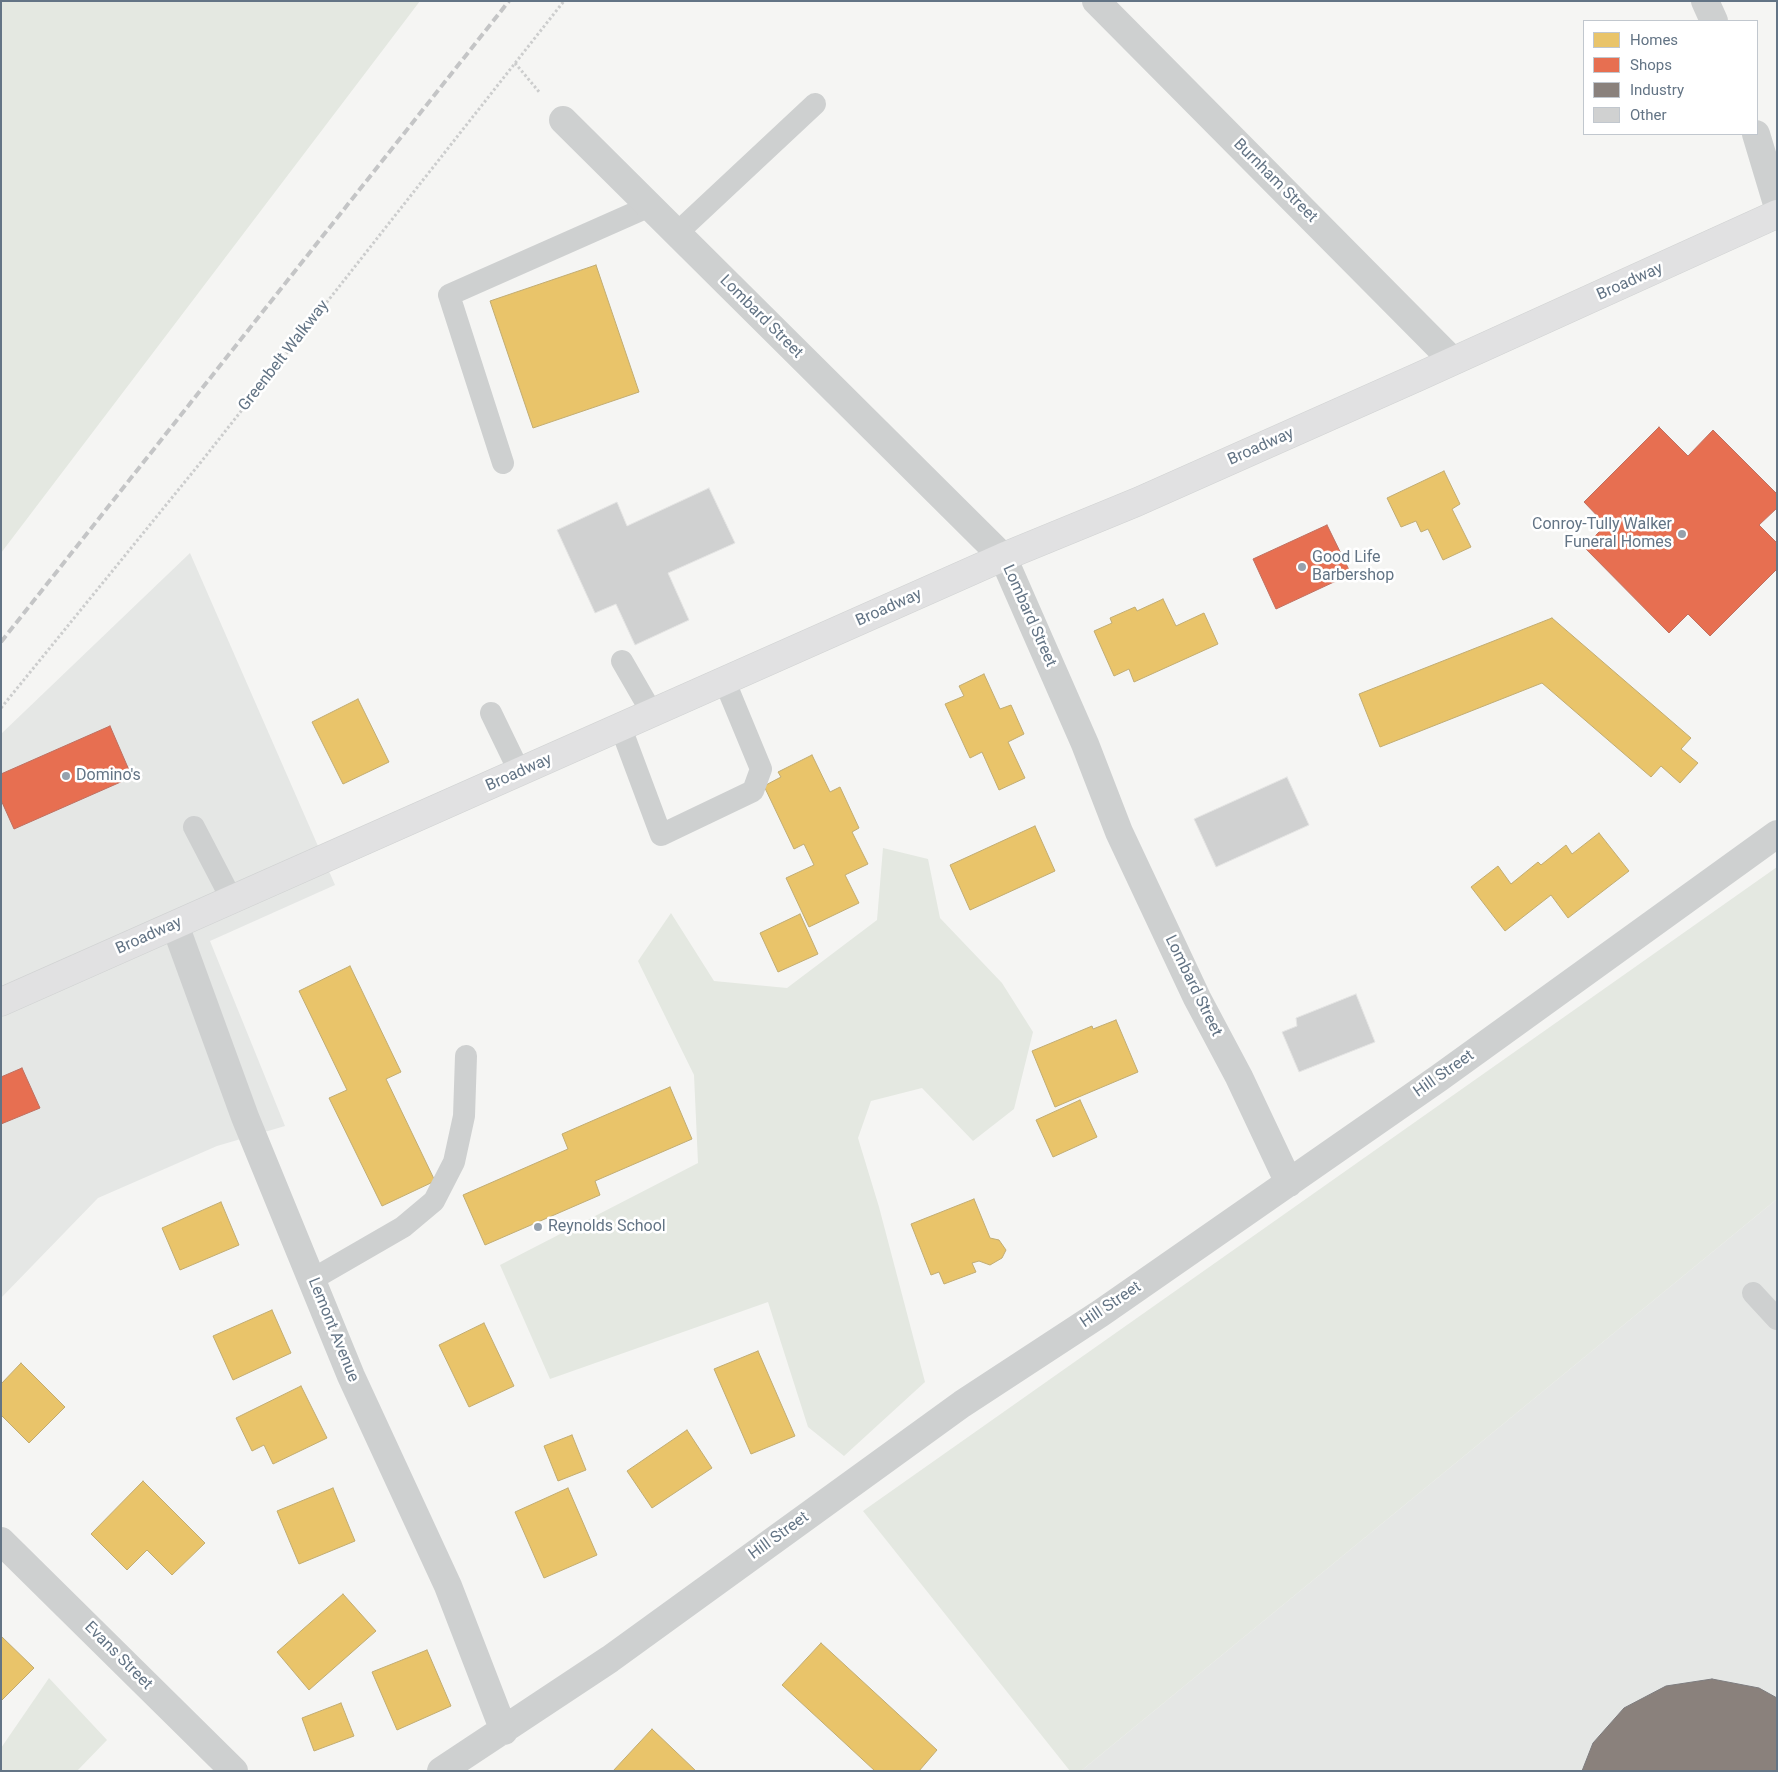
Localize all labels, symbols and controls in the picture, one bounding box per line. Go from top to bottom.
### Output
legend [1583,20,1758,135]
text: Homes [1630,31,1678,49]
text: Shops [1630,56,1672,74]
text: Industry [1630,81,1684,99]
text: Other [1630,106,1667,124]
street label: Burnham Street [1229,135,1321,227]
street label: Broadway [1594,259,1666,305]
street label: Lombard Street [715,271,807,363]
street label: Greenbelt Walkway [235,297,333,415]
street label: Broadway [1225,424,1297,470]
place label: Conroy-Tully Walker Funeral Homes [1532,515,1672,553]
marker: Conroy-Tully Walker Funeral Homes [1676,528,1688,540]
place label: Good Life Barbershop [1312,548,1394,586]
marker: Good Life Barbershop [1296,561,1308,573]
street label: Lombard Street [998,562,1060,670]
street label: Broadway [853,585,925,631]
street label: Broadway [483,750,555,796]
place label: Domino's [76,766,141,786]
marker: Domino's [60,770,72,782]
street label: Broadway [113,913,185,959]
street label: Lombard Street [1160,932,1226,1040]
street label: Hill Street [1410,1046,1478,1102]
place label: Reynolds School [548,1217,666,1237]
marker: Reynolds School [532,1221,544,1233]
street label: Lemont Avenue [303,1275,363,1385]
street label: Hill Street [1077,1278,1145,1332]
street label: Hill Street [745,1508,813,1564]
street label: Evans Street [80,1618,156,1694]

